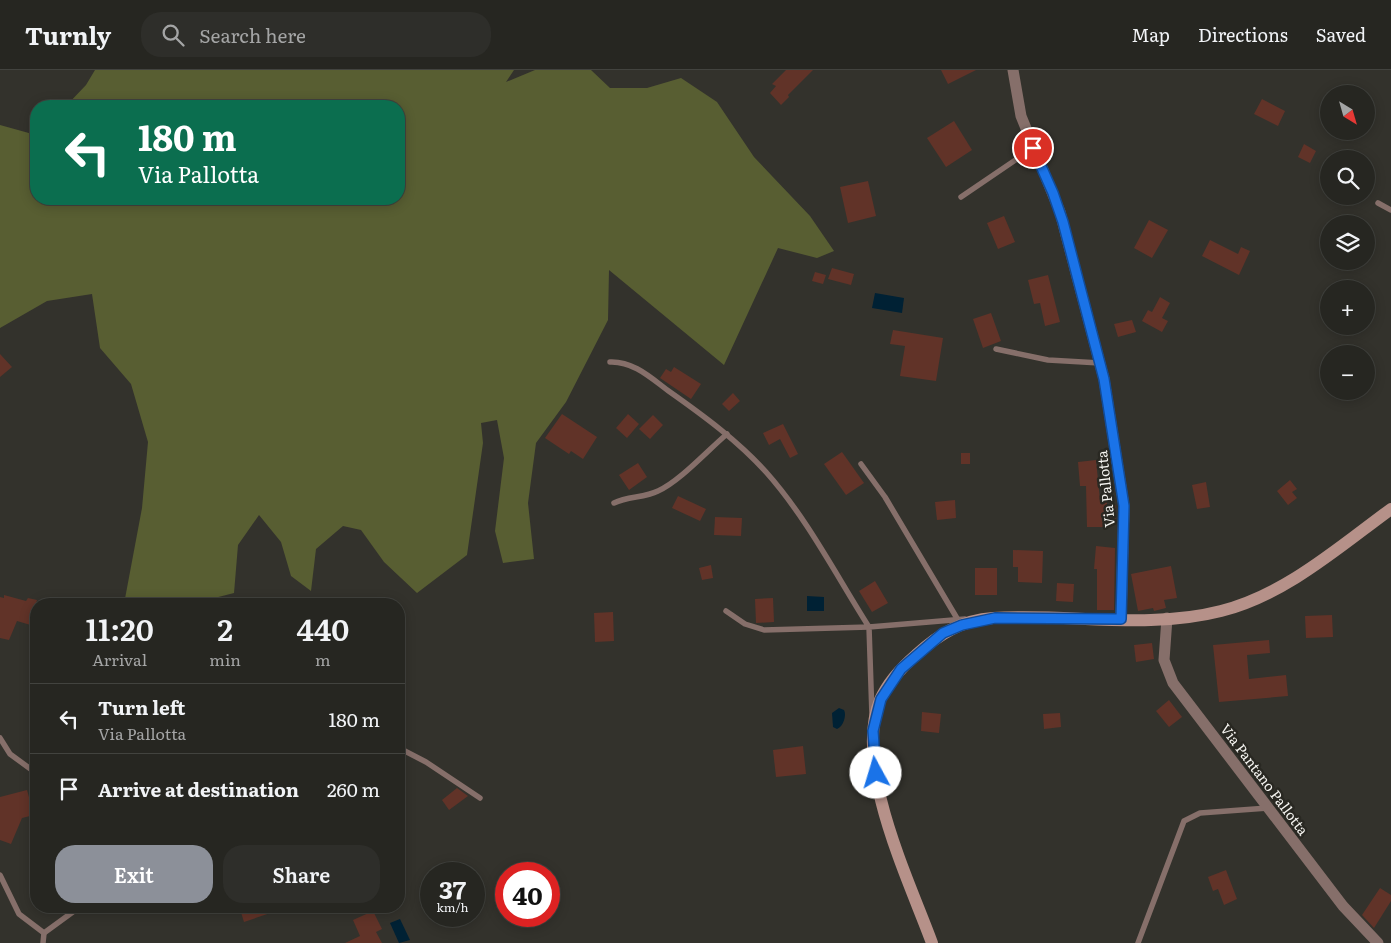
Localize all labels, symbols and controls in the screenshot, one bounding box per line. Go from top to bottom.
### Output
search box [141,12,491,57]
text: Turnly [25,17,111,52]
icon: search [159,21,187,49]
text: Search here [199,21,306,49]
text: Map [1132,21,1170,48]
text: Directions [1198,21,1288,48]
text: Saved [1316,21,1366,48]
north arrow [1320,85,1375,140]
map controls [1320,85,1375,400]
text: 180 m [138,110,237,162]
icon: left [55,120,120,185]
pin [1012,127,1054,169]
icon: arrive [1019,134,1047,162]
button: search [1320,150,1375,205]
text: Via Pallotta [138,157,259,190]
button: layers [1320,215,1375,270]
button: + [1320,280,1375,335]
button: − [1320,345,1375,400]
street label: Via Pallotta [1091,449,1119,528]
text: 11:20 [86,606,154,650]
text: 2 [217,606,233,650]
text: 440 [296,606,349,650]
text: Arrival [92,647,147,671]
text: min [209,647,241,671]
text: m [315,647,331,671]
text: Turn left [98,693,185,721]
icon: left [55,705,83,733]
text: 180 m [329,705,380,733]
street label: Via Pantano Pallotta [1216,719,1314,839]
text: Via Pallotta [98,721,186,745]
position arrow [849,746,901,798]
icon: arrive [55,775,83,803]
text: Arrive at destination [98,775,299,803]
text: 260 m [327,775,380,803]
button: Exit [55,845,213,903]
button: Share [223,845,380,903]
speed limit sign: 40 [495,862,560,927]
text: 37 [439,870,466,907]
text: km/h [437,898,468,916]

